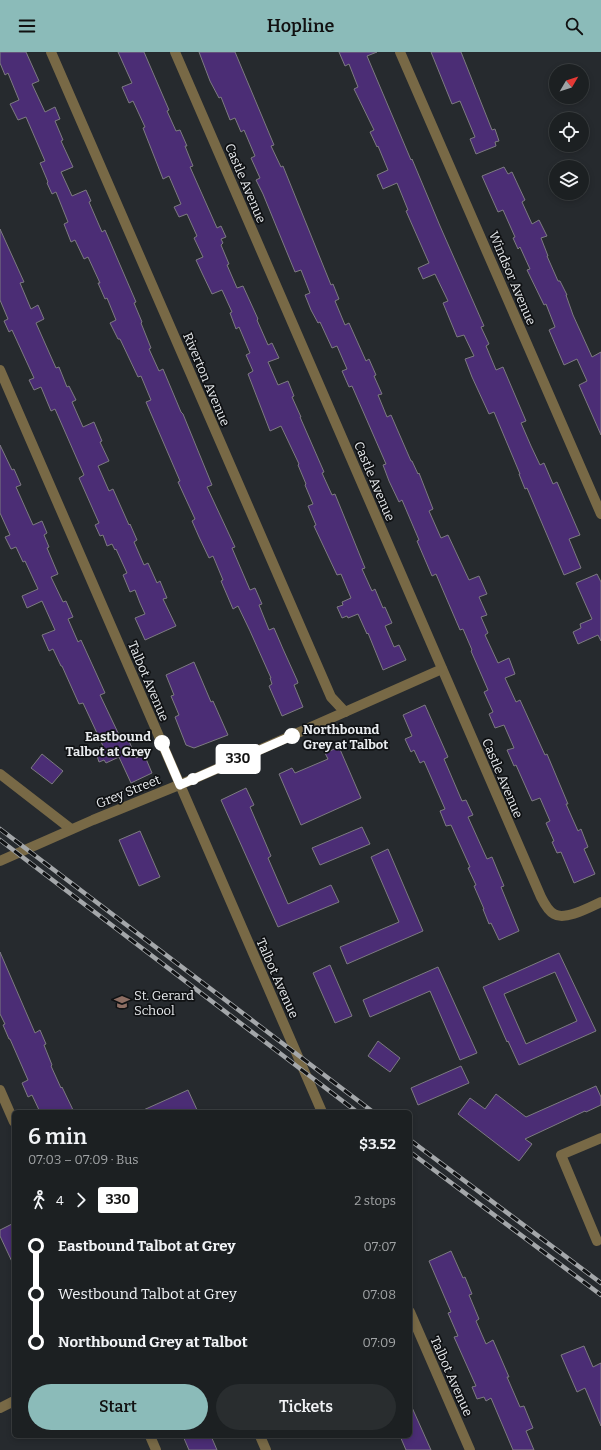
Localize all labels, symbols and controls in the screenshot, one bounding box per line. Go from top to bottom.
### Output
icon: menu [16,15,38,37]
text: Hopline [267,15,334,37]
icon: search [563,15,585,37]
north arrow [549,64,589,104]
map controls [549,64,589,200]
button: locate [549,112,589,152]
street label: Castle Avenue [222,141,269,225]
button: layers [549,160,589,200]
street label: Windsor Avenue [486,229,539,327]
street label: Riverton Avenue [180,330,233,428]
street label: Castle Avenue [351,439,398,523]
street label: Talbot Avenue [125,639,172,724]
place label: Northbound Grey at Talbot [303,722,389,752]
marker: Northbound Grey at Talbot [284,728,300,744]
place label: Eastbound Talbot at Grey [65,729,152,759]
marker: Eastbound Talbot at Grey [154,735,170,751]
street label: Castle Avenue [479,736,526,820]
line badge: 330 [215,746,261,772]
text: 330 [226,750,250,767]
street label: Grey Street [94,772,163,811]
unlabelled marker [187,773,199,785]
street label: Talbot Avenue [253,936,302,1020]
place label: St. Gerard School [134,988,194,1018]
school or university icon: St. Gerard School [113,993,131,1011]
text: 6 min [28,1123,87,1150]
text: $3.52 [359,1135,396,1153]
text: 07:03 – 07:09 · Bus [28,1152,139,1167]
icon: walk [28,1189,50,1211]
icon: forward [70,1189,92,1211]
text: 330 [106,1191,130,1208]
text: 4 [56,1193,64,1208]
text: 2 stops [354,1193,396,1208]
text: Eastbound Talbot at Grey [58,1237,236,1255]
text: 07:07 [364,1239,396,1254]
text: Westbound Talbot at Grey [58,1285,237,1303]
text: 07:08 [362,1287,396,1302]
text: Northbound Grey at Talbot [58,1333,248,1351]
street label: Talbot Avenue [427,1334,476,1418]
text: 07:09 [362,1335,396,1350]
button: Start [28,1384,208,1430]
button: Tickets [216,1384,396,1430]

